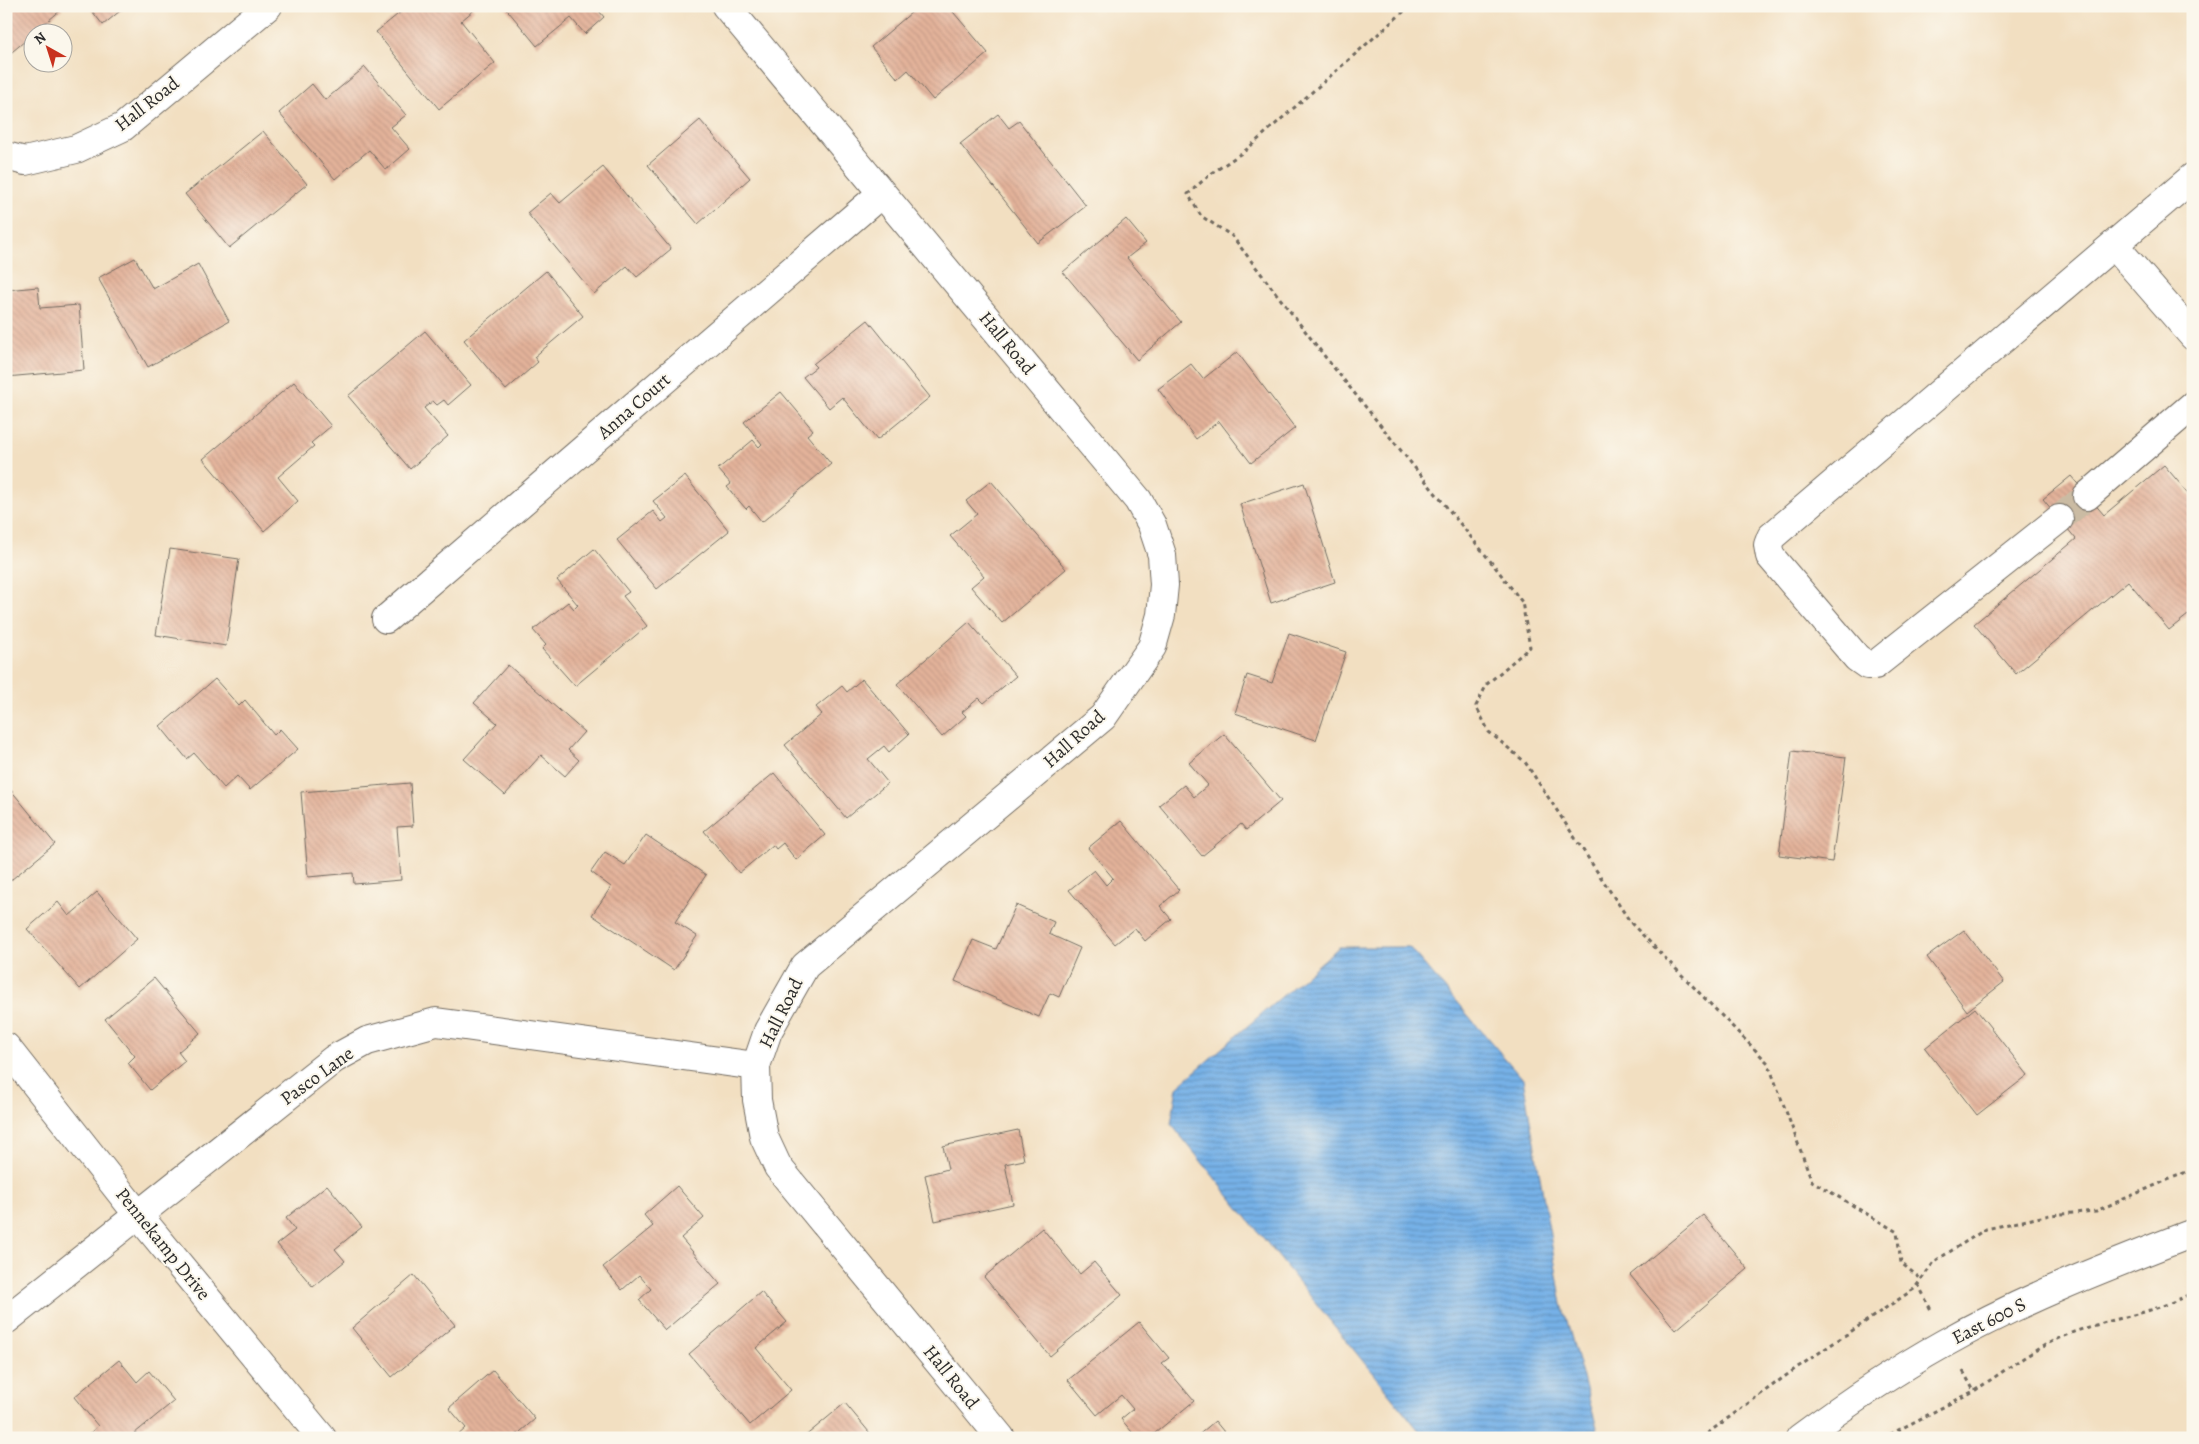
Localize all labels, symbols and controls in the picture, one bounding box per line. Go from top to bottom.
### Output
north arrow [22,22,72,72]
text: N [30,28,50,49]
street label: Hall Road [109,70,185,137]
street label: Hall Road [973,306,1042,381]
street label: Anna Court [591,367,676,446]
street label: Hall Road [1037,704,1111,774]
street label: Hall Road [753,973,810,1053]
street label: Pasco Lane [275,1041,359,1111]
street label: Pennekamp Drive [110,1182,216,1306]
street label: East 600 S [1947,1291,2031,1351]
street label: Hall Road [917,1340,985,1415]

